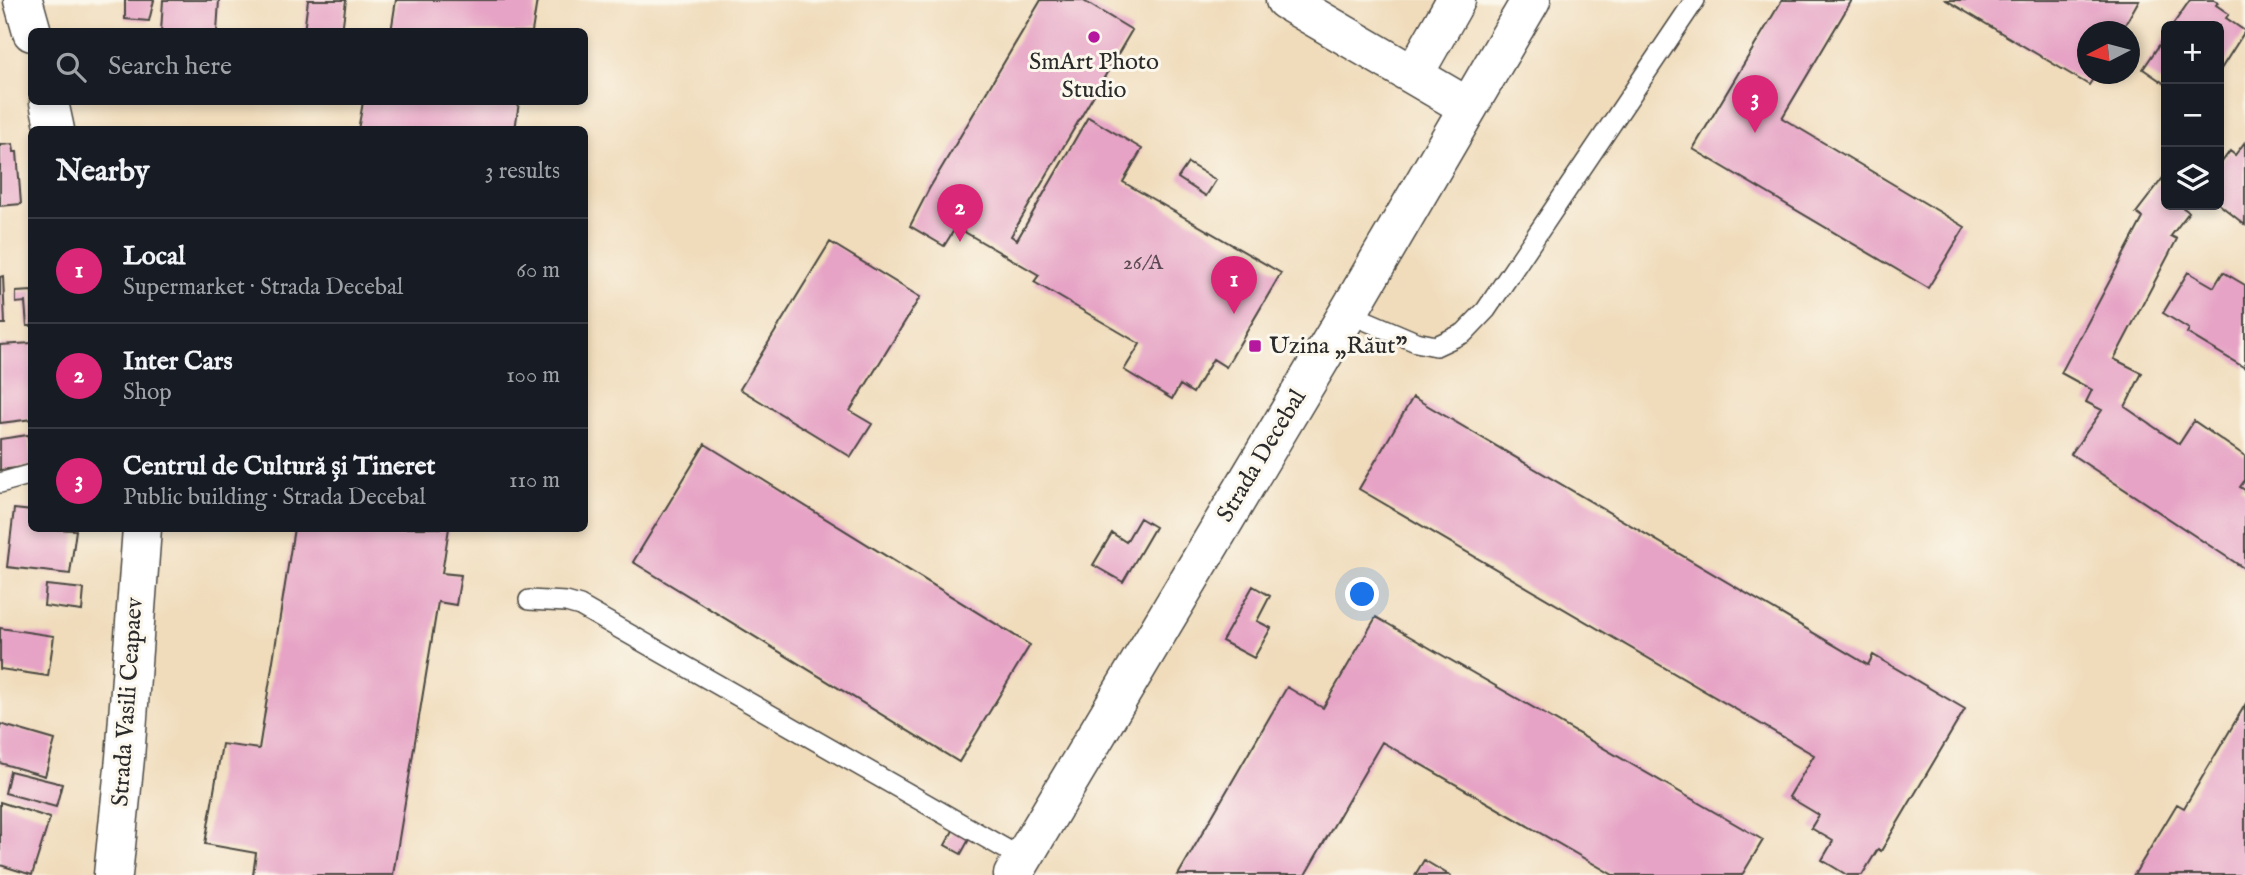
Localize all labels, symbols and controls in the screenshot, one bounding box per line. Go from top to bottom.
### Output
north arrow [2077,21,2140,84]
map controls [2161,21,2224,210]
button: + [2161,21,2224,84]
search box [28,28,588,105]
marker: SmArt Photo Studio [1086,29,1102,45]
place label: SmArt Photo Studio [1029,47,1159,106]
icon: search [52,48,90,86]
text: Search here [108,50,232,83]
pin: 3 [1732,75,1778,133]
button: − [2161,84,2224,147]
button: layers [2161,147,2224,210]
text: Nearby [56,153,149,191]
text: 3 results [485,157,560,186]
pin: 2 [937,184,983,242]
text: Local [123,240,185,273]
house number: 26/A [1123,250,1164,277]
text: 1 [75,256,83,285]
text: 60 m [516,256,560,285]
pin: 1 [1211,256,1257,314]
text: Supermarket · Strada Decebal [123,273,403,302]
place label: Uzina „Răut” [1269,331,1407,362]
marker: Uzina „Răut” [1247,338,1263,354]
text: Inter Cars [123,345,233,378]
text: 2 [74,361,84,390]
text: 100 m [506,361,560,390]
text: Shop [123,378,172,407]
street label: Strada Decebal [1210,384,1314,528]
text: Centrul de Cultură și Tineret [123,450,435,483]
text: 3 [75,466,83,495]
text: 110 m [509,466,560,495]
text: Public building · Strada Decebal [123,483,426,512]
your location [1345,577,1379,611]
street label: Strada Vasili Ceapaev [105,596,151,808]

